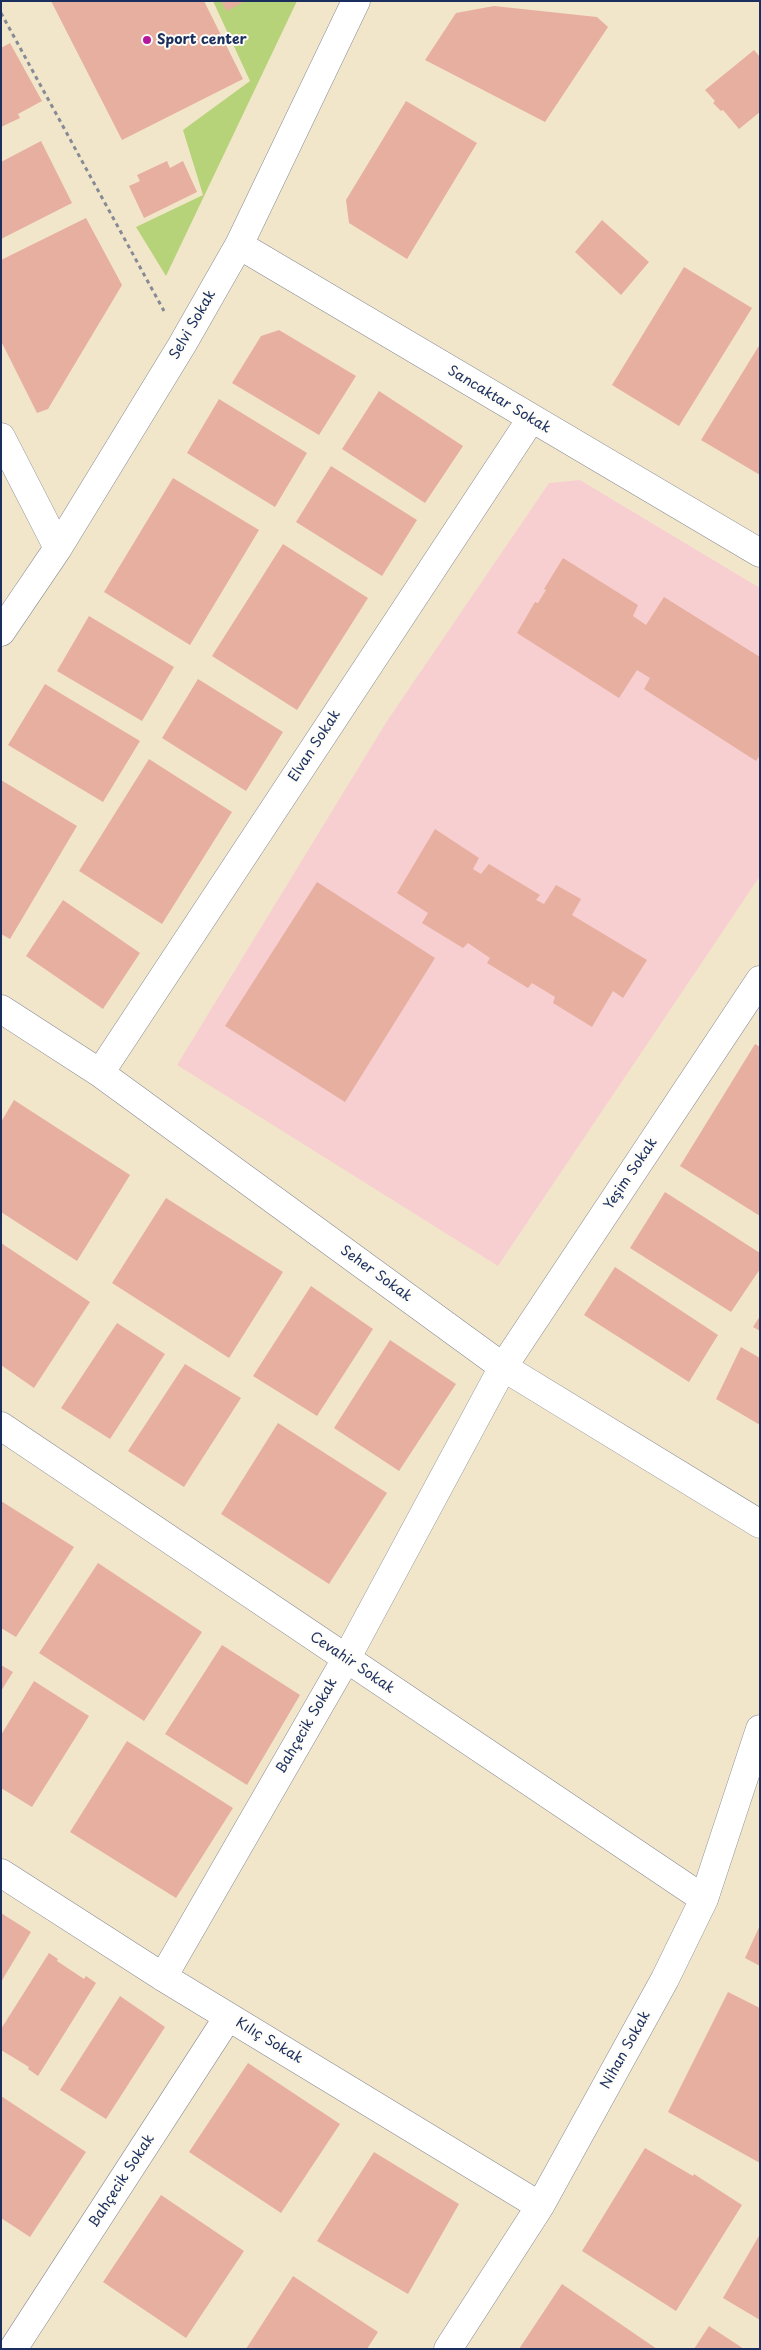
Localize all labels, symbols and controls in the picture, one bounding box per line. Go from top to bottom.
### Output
place label: Sport center [157,32,247,48]
marker: Sport center [141,34,153,46]
street label: Selvi Sokak [166,287,220,363]
street label: Sancaktar Sokak [444,363,554,437]
street label: Elvan Sokak [286,707,344,785]
street label: Yeşim Sokak [601,1135,661,1213]
street label: Seher Sokak [337,1242,415,1306]
street label: Cevahir Sokak [306,1629,398,1697]
street label: Bahçecik Sokak [273,1675,341,1777]
street label: Nihan Sokak [598,2008,654,2092]
street label: Kılıç Sokak [232,2014,306,2068]
street label: Bahçecik Sokak [86,2131,158,2231]

